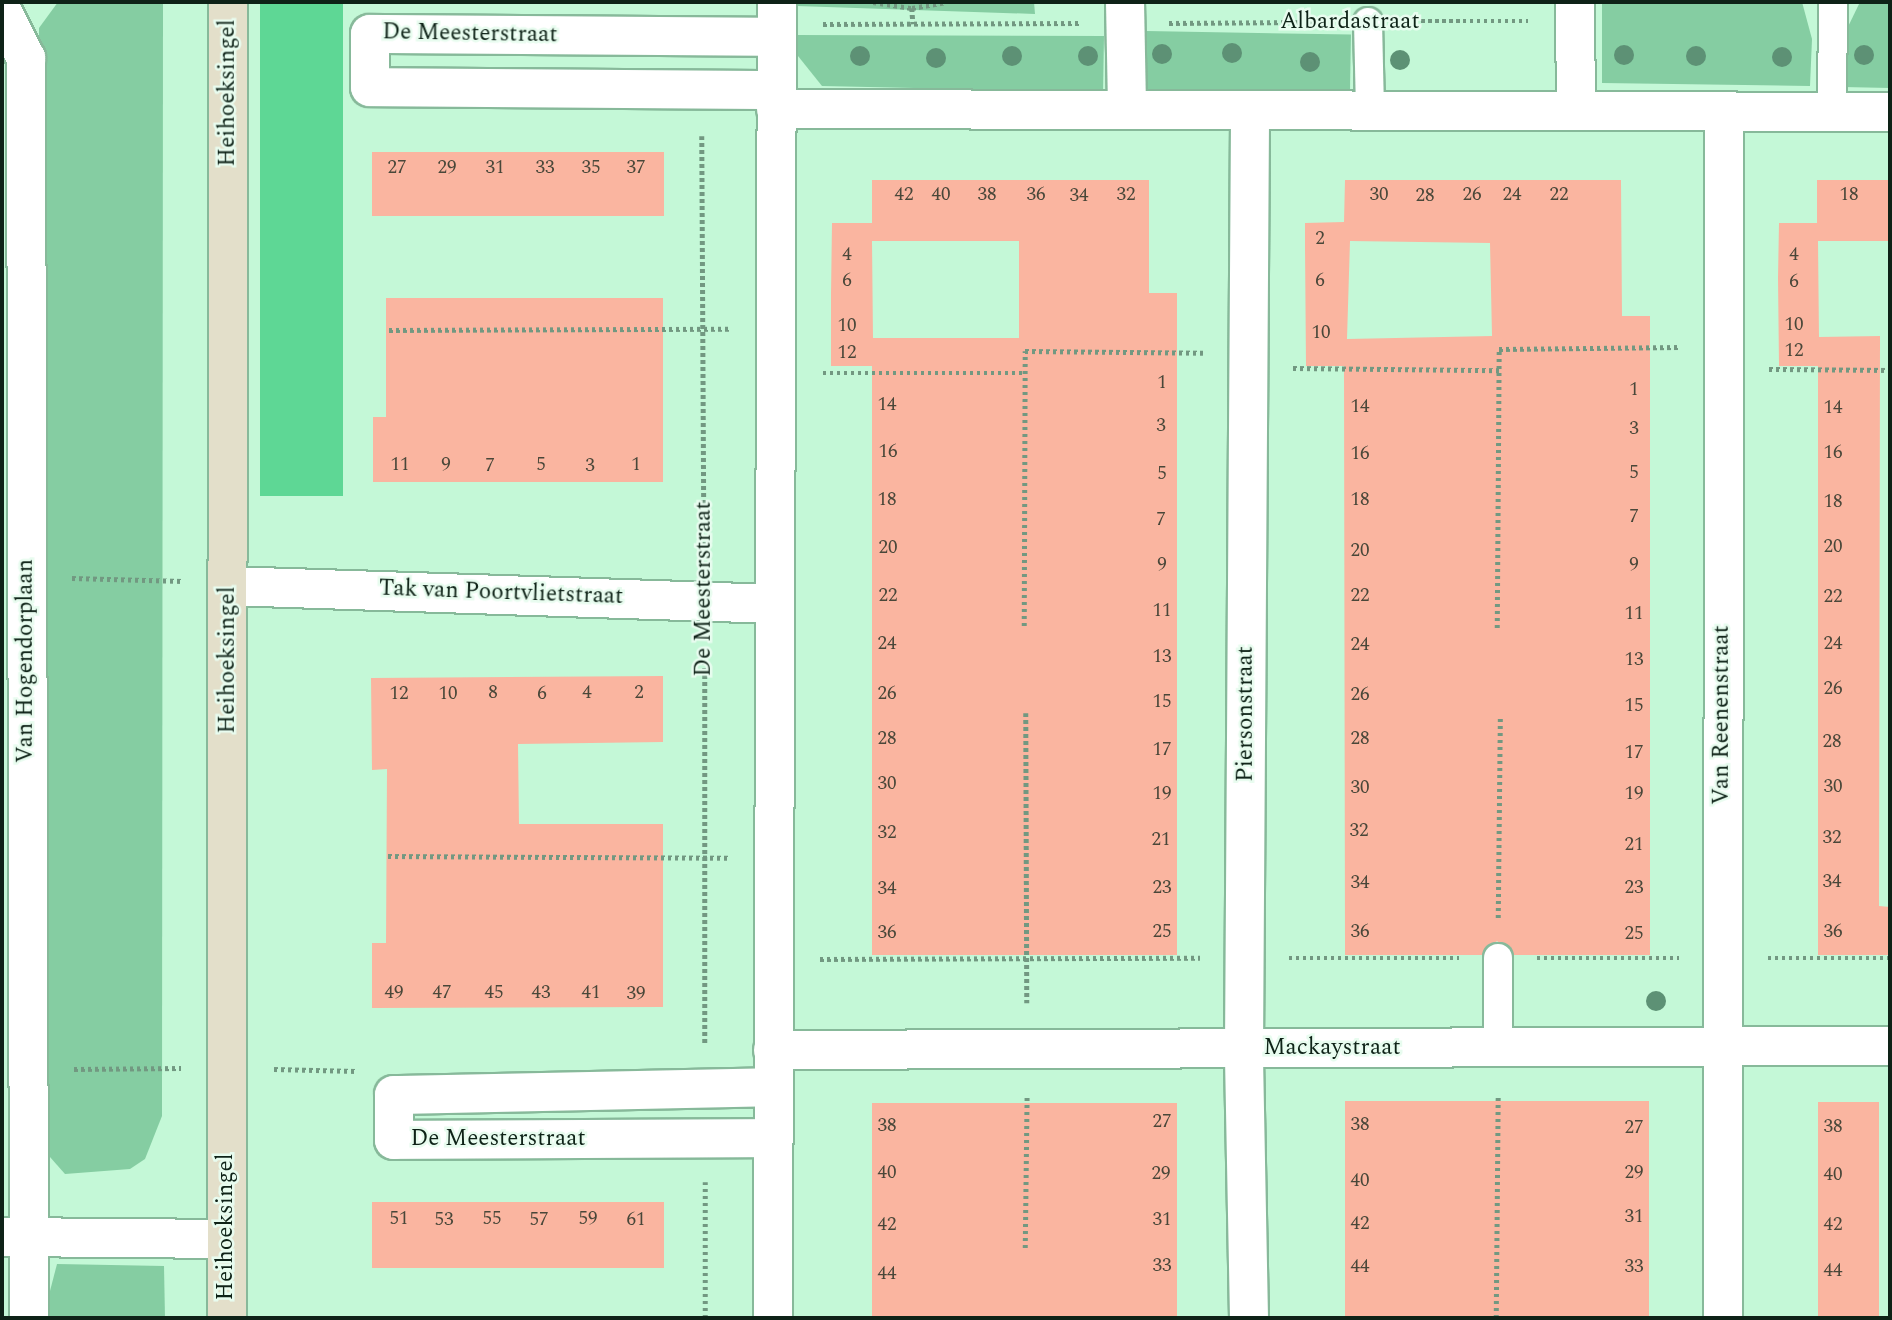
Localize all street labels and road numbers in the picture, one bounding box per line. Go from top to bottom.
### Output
street label: Albardastraat [1280,8,1420,36]
street label: Heihoeksingel [214,19,242,167]
street label: De Meesterstraat [382,19,558,49]
street label: De Meesterstraat [690,501,718,677]
street label: Van Hogendorplaan [12,559,40,763]
street label: Tak van Poortvlietstraat [378,575,624,611]
street label: Heihoeksingel [214,586,242,734]
street label: Van Reenenstraat [1708,625,1736,805]
street label: Piersonstraat [1232,646,1260,782]
street label: Mackaystraat [1263,1034,1401,1062]
street label: De Meesterstraat [410,1125,586,1153]
street label: Heihoeksingel [212,1153,240,1301]

